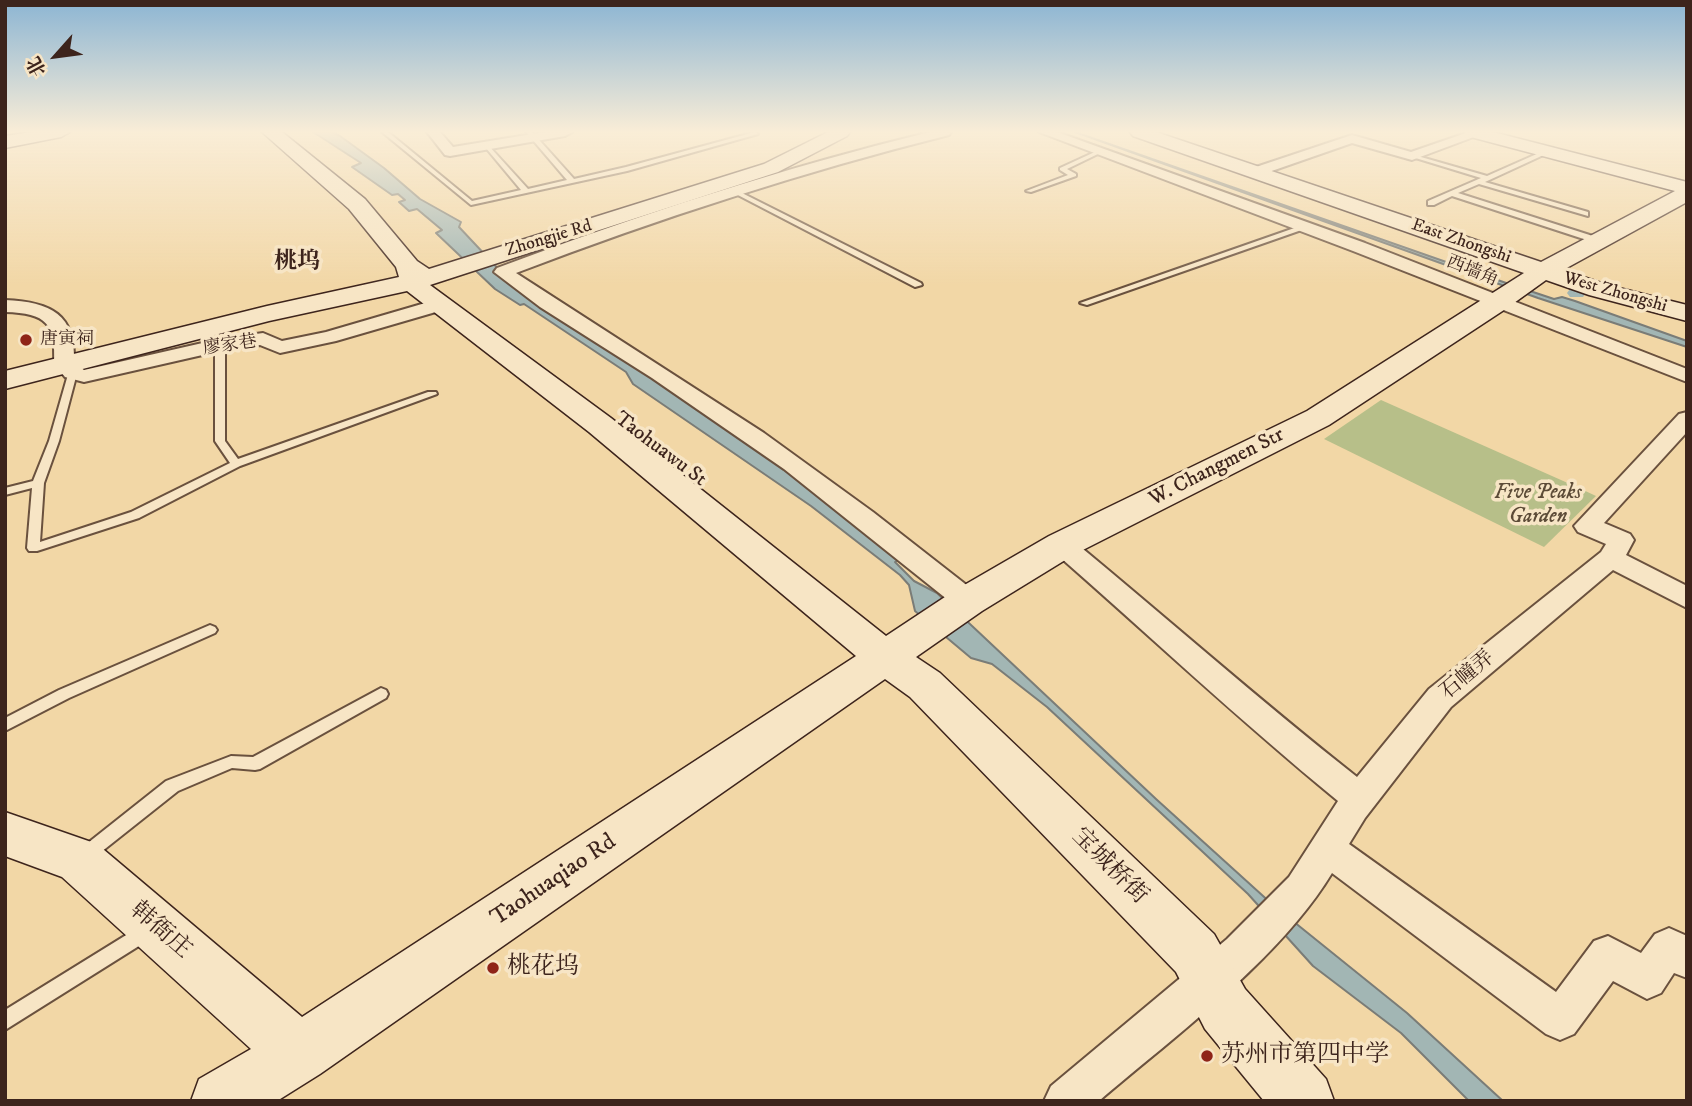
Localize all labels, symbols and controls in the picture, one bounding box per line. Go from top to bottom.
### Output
north arrow [21,21,91,91]
text: 北 [22,52,52,80]
street label: East Zhongshi [1408,215,1514,269]
street label: Zhongjie Rd [503,216,595,262]
district label: 桃坞 [274,249,320,277]
street label: 西墙角 [1443,252,1501,292]
street label: West Zhongshi [1561,268,1669,318]
place label: 唐寅祠 [40,329,94,351]
marker: 唐寅祠 [18,332,34,348]
street label: 廖家巷 [202,332,258,360]
street label: Taohuawu St [609,407,711,493]
street label: W. Changmen Str [1145,423,1289,513]
park label: Five Peaks Garden [1494,481,1582,531]
street label: 石幢弄 [1436,646,1500,706]
street label: 宝城桥街 [1065,823,1153,911]
street label: Taohuaqiao Rd [486,829,622,933]
street label: 韩衙庄 [123,897,197,965]
place label: 桃花坞 [507,954,579,982]
marker: 桃花坞 [485,960,501,976]
place label: 苏州市第四中学 [1221,1042,1389,1070]
marker: 苏州市第四中学 [1199,1048,1215,1064]

